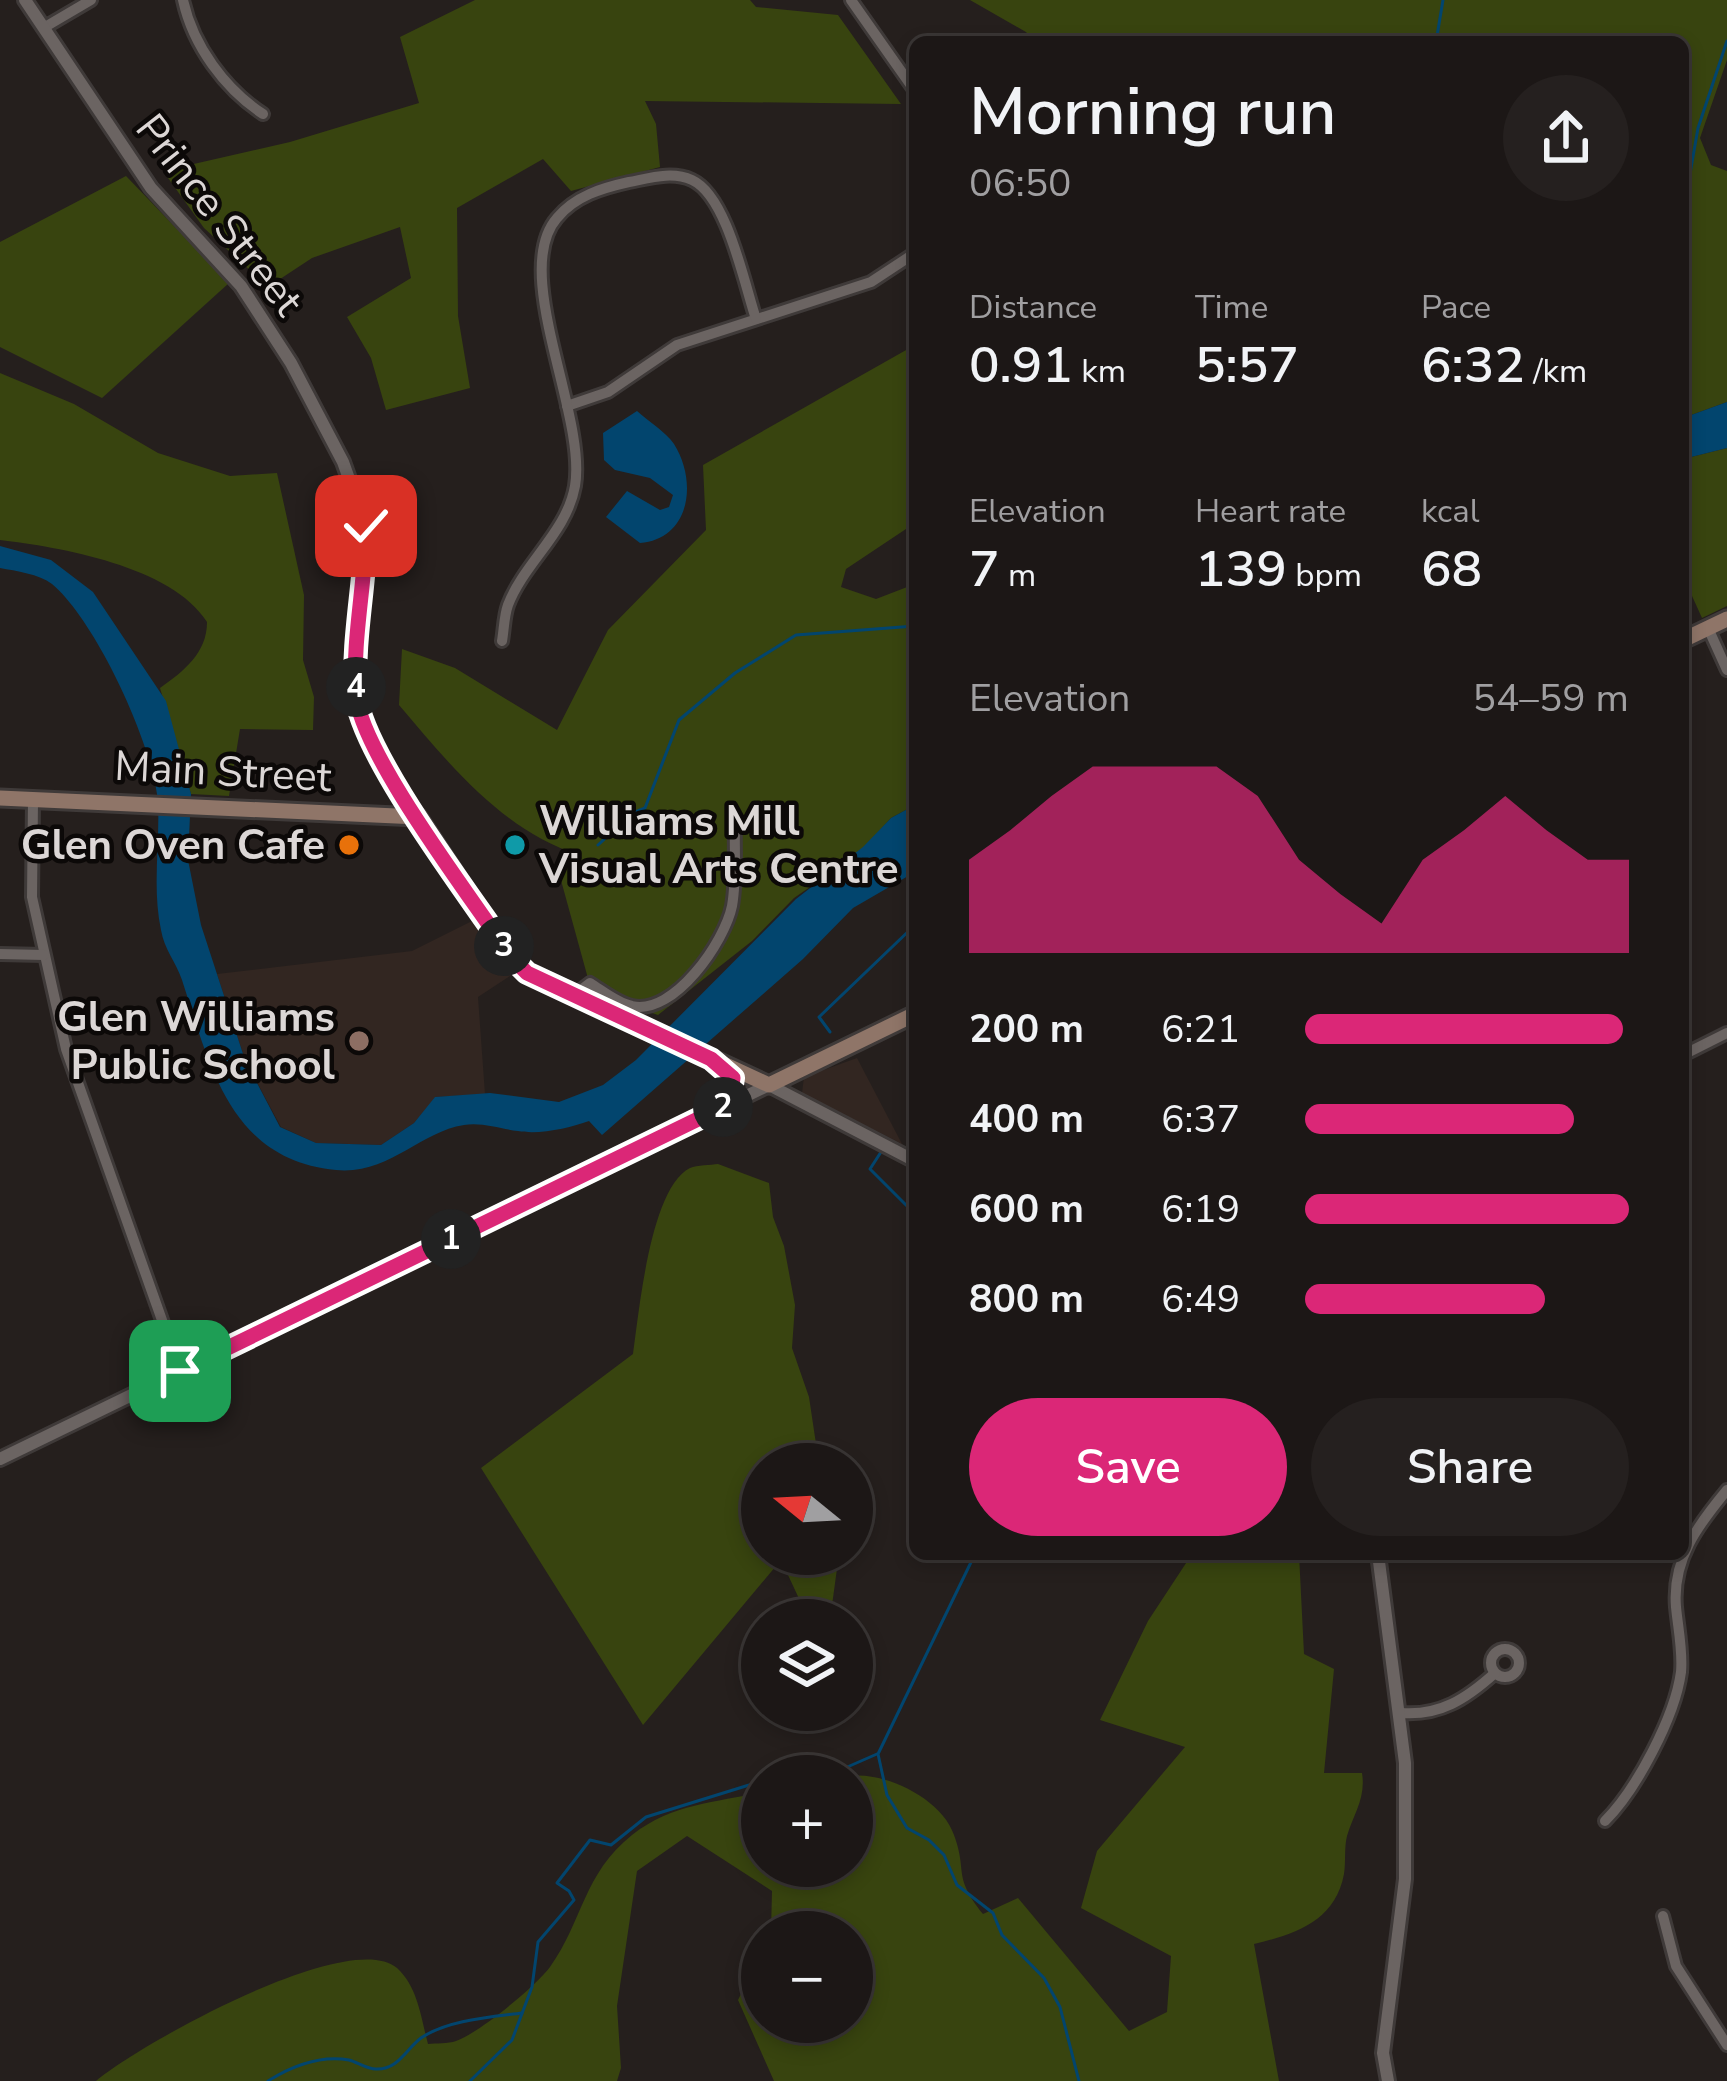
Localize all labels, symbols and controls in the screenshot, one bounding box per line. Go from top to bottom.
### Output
text: Morning run [969,67,1337,157]
button: share [1503,75,1629,201]
street label: Prince Street [122,102,316,328]
text: 06:50 [969,157,1072,210]
text: Distance [969,285,1097,330]
text: Time [1195,285,1268,330]
text: Pace [1421,285,1491,330]
text: 0.91 [969,330,1073,400]
text: 5:57 [1195,330,1299,400]
text: 6:32 [1421,330,1525,400]
text: km [1073,349,1126,394]
text: /km [1525,349,1587,394]
pin [315,475,417,577]
text: Elevation [969,489,1106,534]
text: Heart rate [1195,489,1346,534]
text: kcal [1421,489,1480,534]
icon: check [333,493,399,559]
text: 7 [969,534,1000,604]
text: 139 [1195,534,1287,604]
text: 68 [1421,534,1482,604]
text: m [1000,553,1036,598]
text: bpm [1287,553,1362,598]
pin: 4 [326,657,386,717]
text: 4 [346,664,366,709]
text: Elevation [969,672,1130,725]
text: 54–59 m [1472,672,1629,725]
street label: Main Street [113,738,333,806]
place label: Williams Mill Visual Arts Centre [538,793,898,898]
place label: Glen Oven Cafe [21,817,325,874]
marker: Glen Oven Cafe [336,832,362,858]
marker: Williams Mill Visual Arts Centre [502,832,528,858]
pin: 3 [474,916,534,976]
text: 3 [494,923,514,968]
place label: Glen Williams Public School [57,989,335,1094]
text: 200 m [969,1003,1084,1056]
text: 6:21 [1161,1003,1240,1056]
marker: Glen Williams Public School [346,1028,372,1054]
pin: 2 [693,1077,753,1137]
text: 2 [713,1084,733,1129]
text: 400 m [969,1093,1084,1146]
text: 6:37 [1161,1093,1240,1146]
text: 600 m [969,1183,1084,1236]
text: 6:19 [1161,1183,1240,1236]
pin: 1 [421,1209,481,1269]
text: 1 [441,1216,461,1261]
text: 800 m [969,1273,1084,1326]
text: 6:49 [1161,1273,1240,1326]
pin [129,1320,231,1422]
icon: arrive [147,1338,213,1404]
button: Save [969,1398,1287,1536]
button: Share [1311,1398,1629,1536]
north arrow [741,1443,873,1575]
map controls [741,1443,873,2043]
button: layers [741,1599,873,1731]
button: + [741,1755,873,1887]
button: − [741,1911,873,2043]

